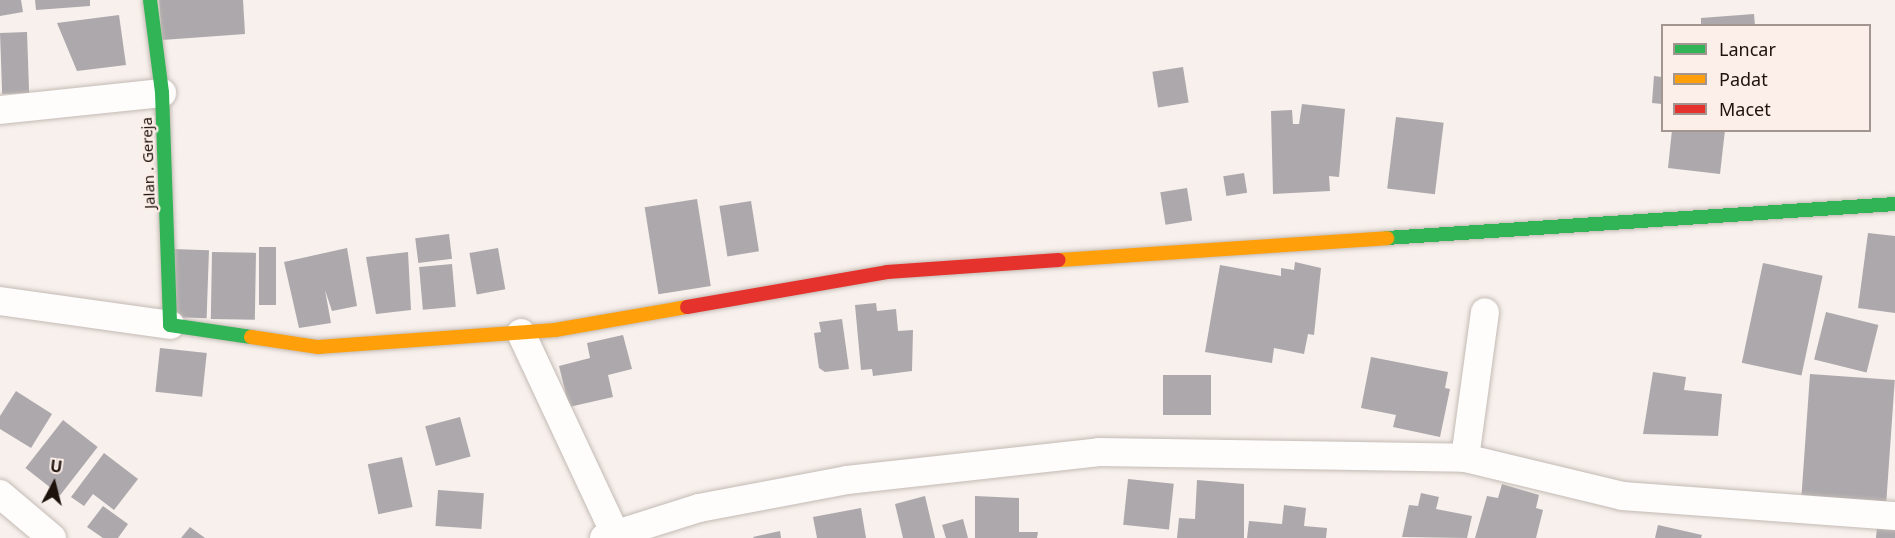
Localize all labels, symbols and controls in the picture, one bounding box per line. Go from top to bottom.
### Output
legend [1661,24,1871,132]
text: Lancar [1719,37,1776,61]
text: Padat [1719,67,1768,91]
text: Macet [1719,97,1771,121]
street label: Jalan . Gereja [137,117,159,209]
north arrow [24,454,84,514]
text: U [49,454,64,478]

